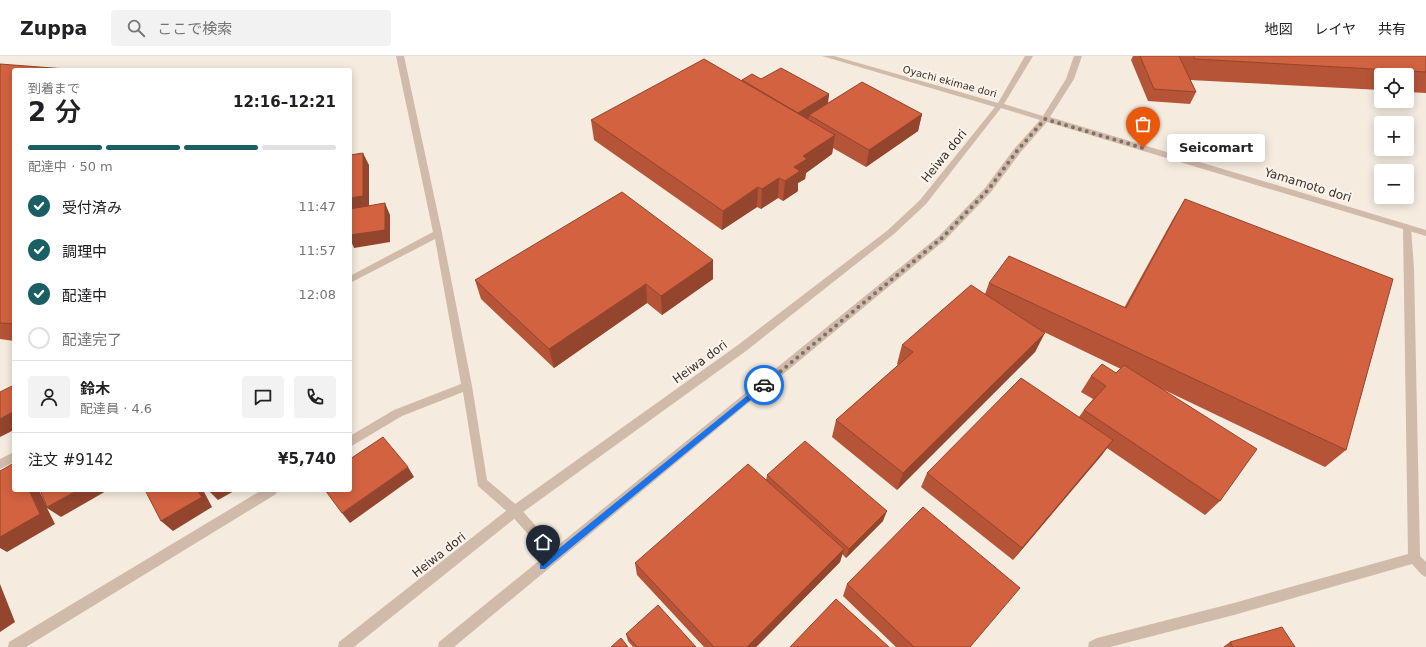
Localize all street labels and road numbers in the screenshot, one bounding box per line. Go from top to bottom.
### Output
street label: Oyachi ekimae dori [902,64,998,99]
street label: Heiwa dori [918,127,970,185]
street label: Yamamoto dori [1262,165,1353,205]
street label: Heiwa dori [670,338,730,386]
street label: Heiwa dori [409,530,469,580]

